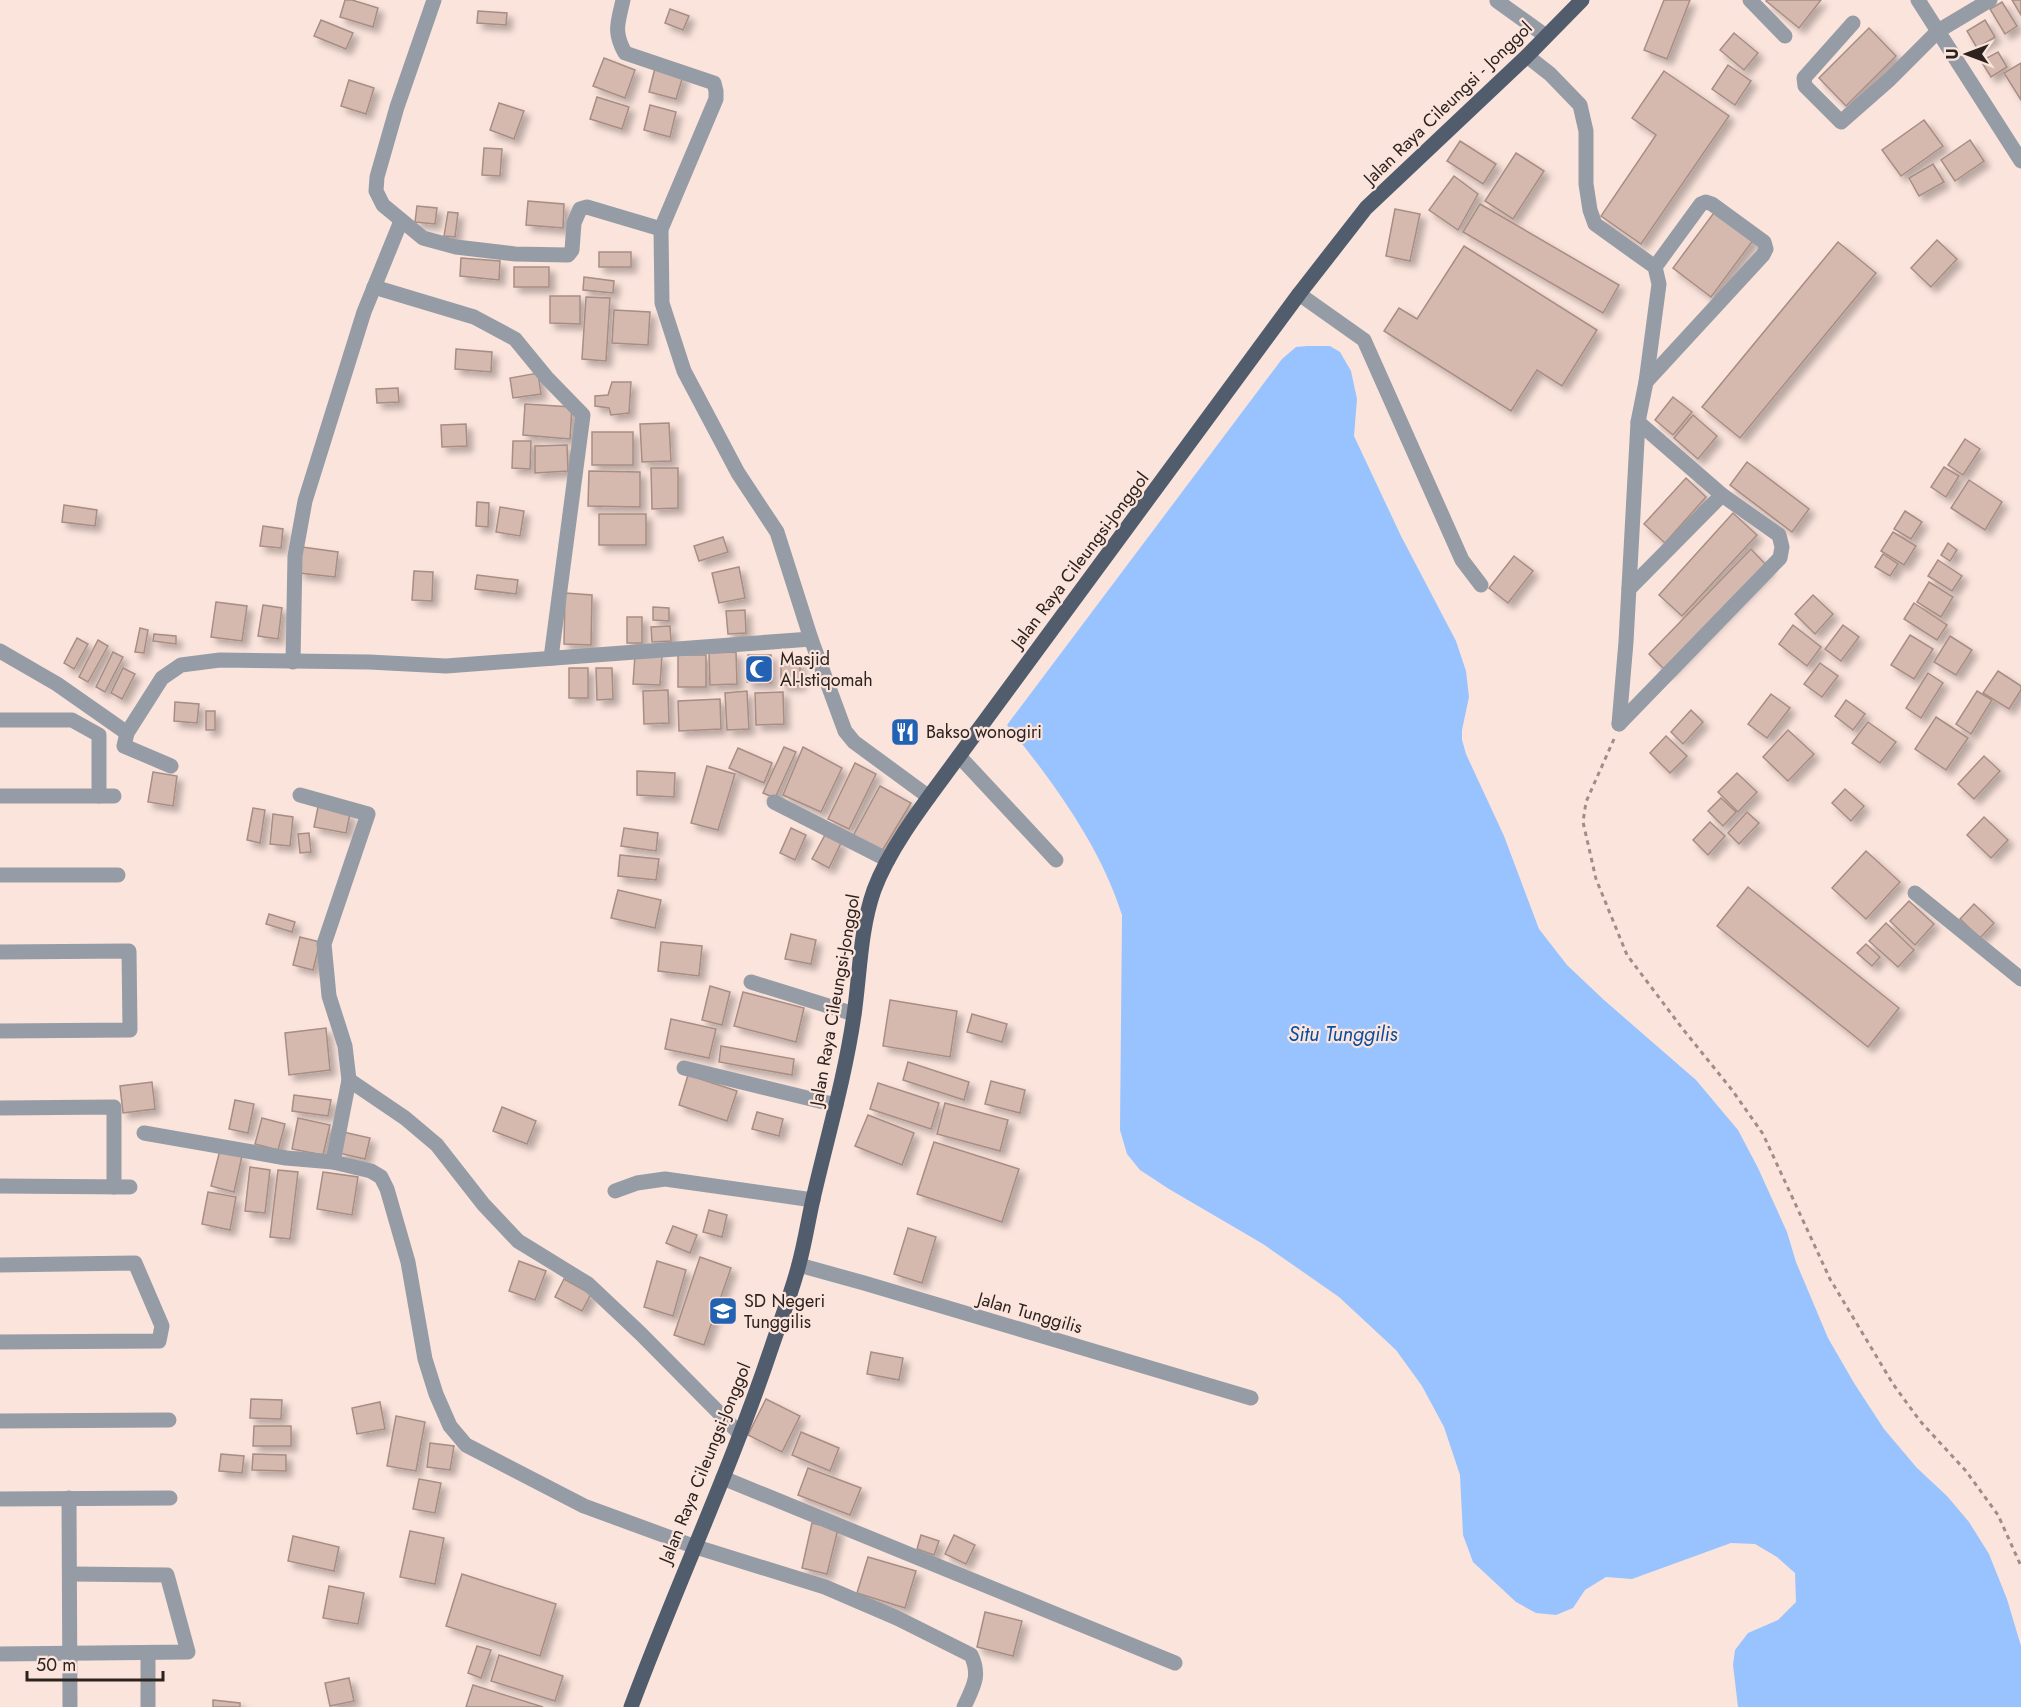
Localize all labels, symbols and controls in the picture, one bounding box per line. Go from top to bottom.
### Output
street label: Jalan Raya Cileungsi - Jonggol [1356,15,1538,192]
north arrow [1937,24,1997,84]
text: U [1941,48,1964,60]
street label: Jalan Raya Cileungsi-Jonggol [1004,466,1155,655]
place label: Masjid Al-Istiqomah [780,646,873,693]
mosque icon: Masjid Al-Istiqomah [743,653,775,685]
restaurant icon: Bakso wonogiri [889,716,921,748]
place label: Bakso wonogiri [926,719,1042,745]
street label: Jalan Raya Cileungsi-Jonggol [803,892,866,1110]
water label: Situ Tunggilis [1289,1020,1398,1049]
street label: Jalan Tunggilis [973,1285,1085,1340]
place label: SD Negeri Tunggilis [744,1288,825,1335]
school or university icon: SD Negeri Tunggilis [707,1295,739,1327]
street label: Jalan Raya Cileungsi-Jonggol [652,1359,757,1569]
scale bar [27,1644,164,1682]
text: 50 m [36,1652,76,1678]

